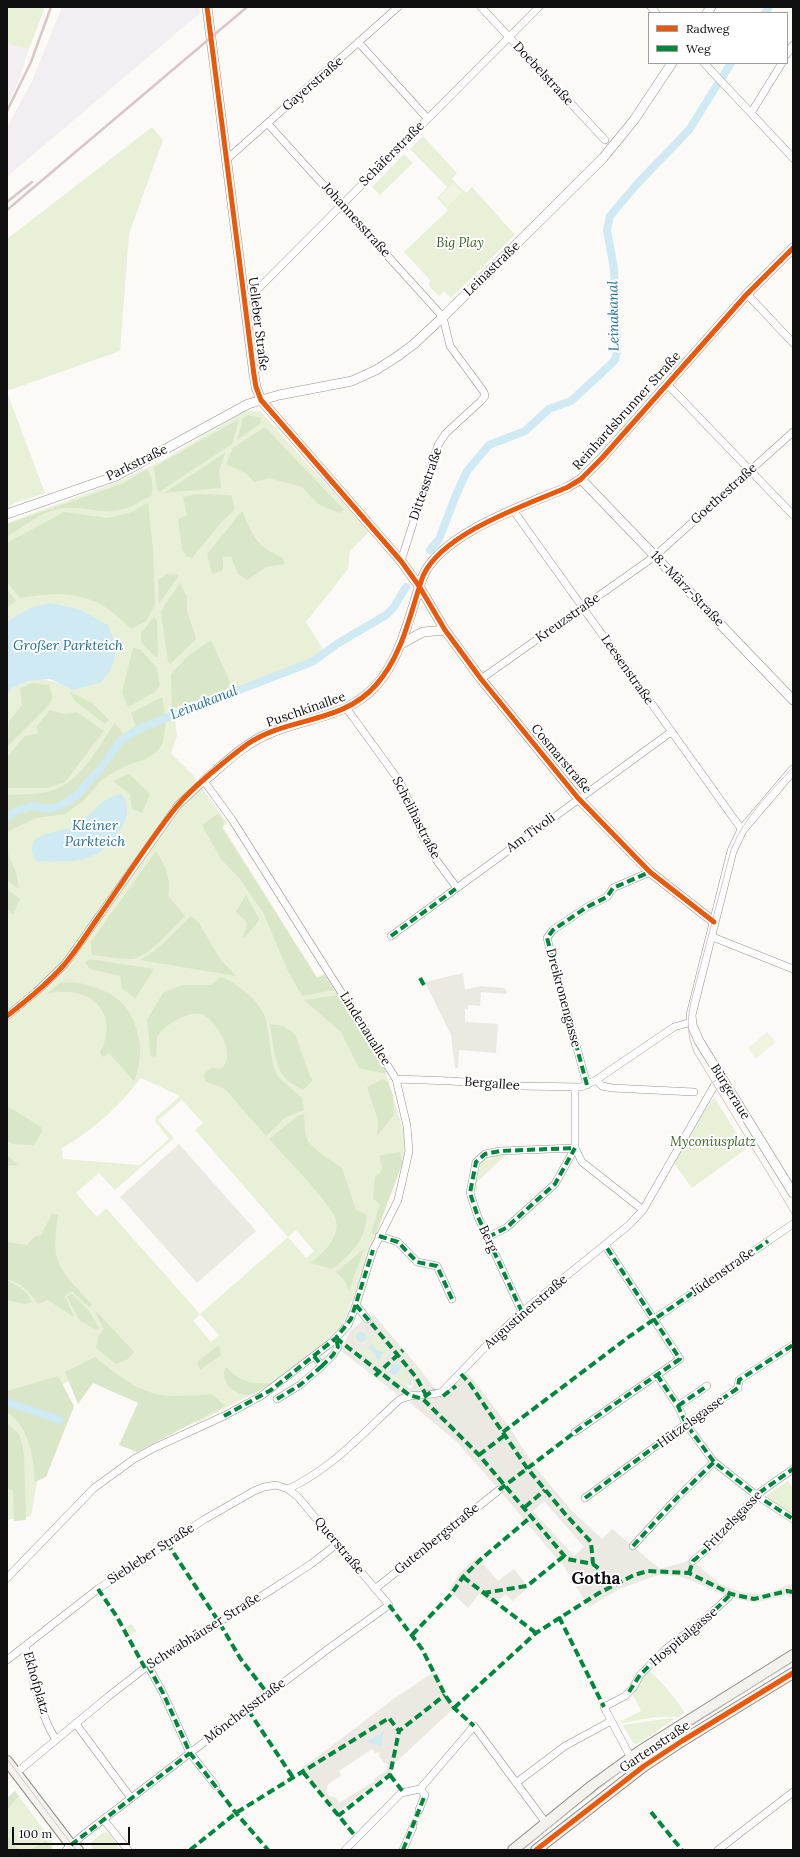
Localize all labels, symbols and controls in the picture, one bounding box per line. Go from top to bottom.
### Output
legend [648,12,788,64]
text: Radweg [686,21,729,36]
street label: Doebelstraße [509,39,577,109]
text: Weg [686,41,711,56]
street label: Gayerstraße [280,53,346,115]
street label: Schäferstraße [356,118,428,190]
street label: Johannesstraße [318,180,394,260]
park label: Big Play [436,235,484,251]
street label: Leinastraße [461,238,523,300]
street label: Uelleber Straße [244,276,272,372]
water label: Leinakanal [605,280,623,352]
street label: Reinhardsbrunner Straße [570,349,684,473]
street label: Parkstraße [104,441,170,485]
street label: Dittesstraße [406,446,446,522]
street label: Goethestraße [688,460,760,528]
street label: 18.-März-Straße [647,548,727,630]
street label: Kreuzstraße [533,590,603,646]
street label: Leesenstraße [597,632,657,708]
water label: Großer Parkteich [13,638,123,654]
water label: Leinakanal [168,682,240,724]
street label: Puschkinallee [264,689,348,731]
street label: Cosmarstraße [527,721,595,797]
street label: Schelihastraße [389,774,443,862]
street label: Am Tivoli [504,810,558,856]
water label: Kleiner Parkteich [65,818,125,850]
street label: Dreikronengasse [542,947,584,1049]
street label: Lindenauallee [336,989,394,1069]
street label: Bürgeraue [707,1061,753,1123]
street label: Bergallee [464,1074,520,1094]
park label: Myconiusplatz [670,1134,756,1150]
street label: Berg [475,1223,501,1255]
street label: Jüdenstraße [688,1244,758,1300]
street label: Augustinerstraße [481,1272,571,1352]
street label: Hützelsgasse [655,1393,727,1451]
street label: Fritzelsgasse [700,1488,766,1554]
street label: Gutenbergstraße [392,1500,482,1578]
street label: Querstraße [311,1514,367,1578]
street label: Siebleber Straße [105,1520,197,1588]
district label: Gotha [572,1569,620,1589]
street label: Schwabhäuser Straße [144,1590,264,1672]
street label: Hospitalgasse [647,1604,721,1670]
street label: Ekhofplatz [20,1650,52,1716]
street label: Mönchelsstraße [201,1675,289,1747]
street label: Gartenstraße [617,1718,693,1776]
scale bar [14,1819,132,1845]
text: 100 m [19,1826,52,1841]

